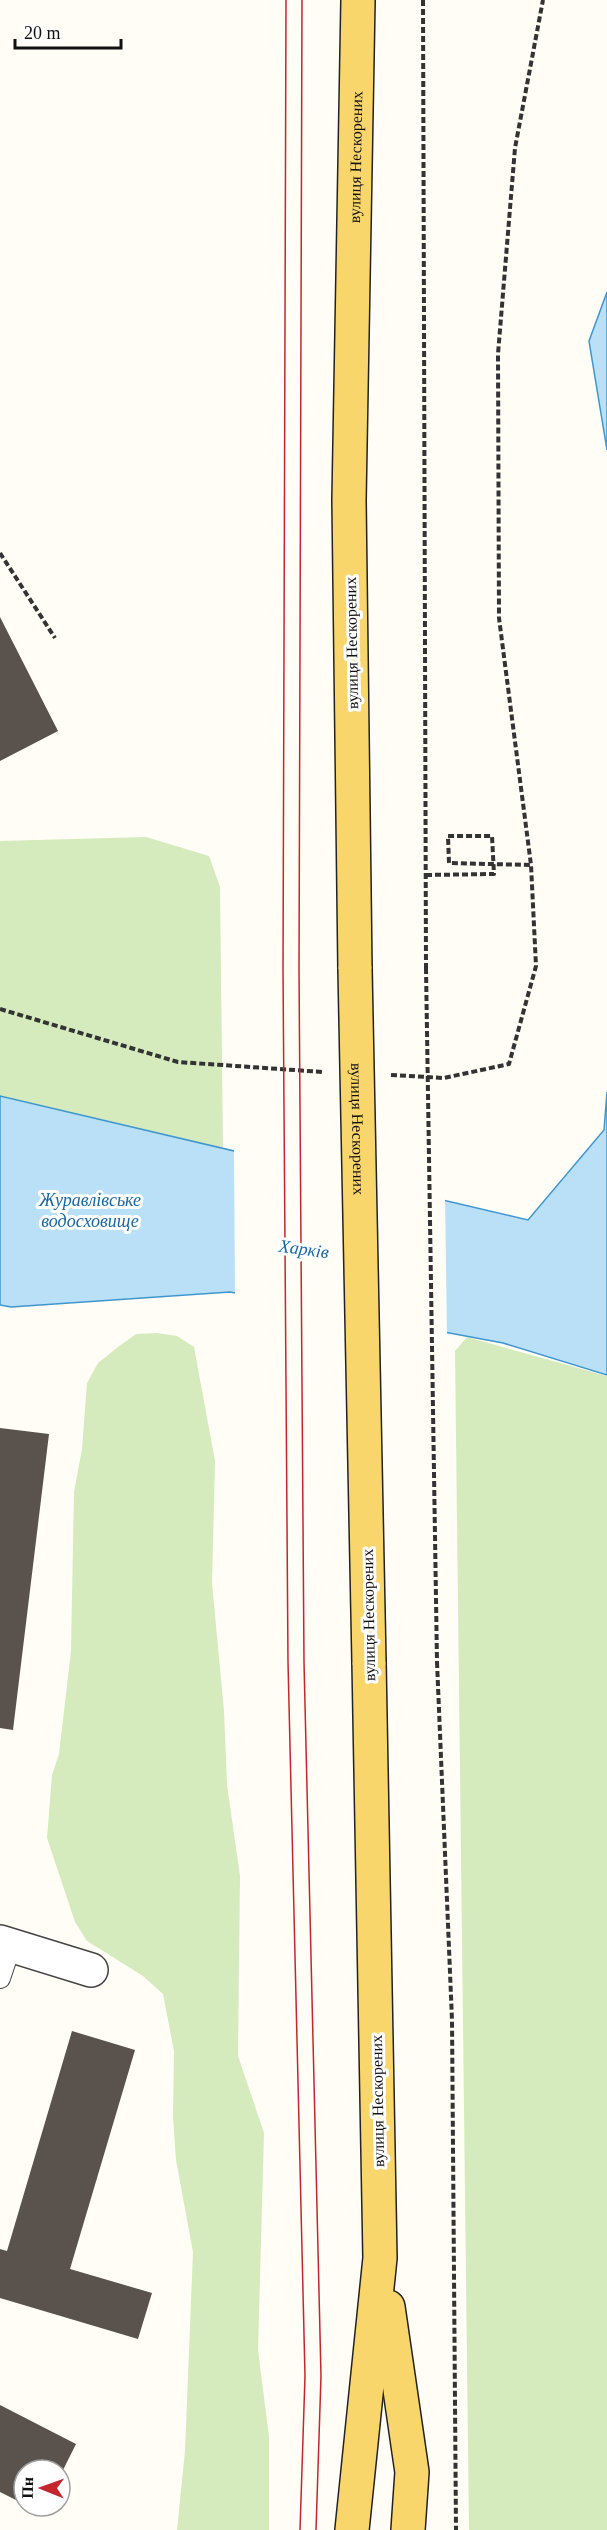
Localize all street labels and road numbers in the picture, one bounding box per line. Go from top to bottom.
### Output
street label: вулиця Нескорених [346,91,366,223]
street label: вулиця Нескорених [342,577,362,709]
street label: вулиця Нескорених [347,1063,368,1195]
street label: вулиця Нескорених [359,1549,379,1681]
street label: вулиця Нескорених [368,2035,388,2167]

